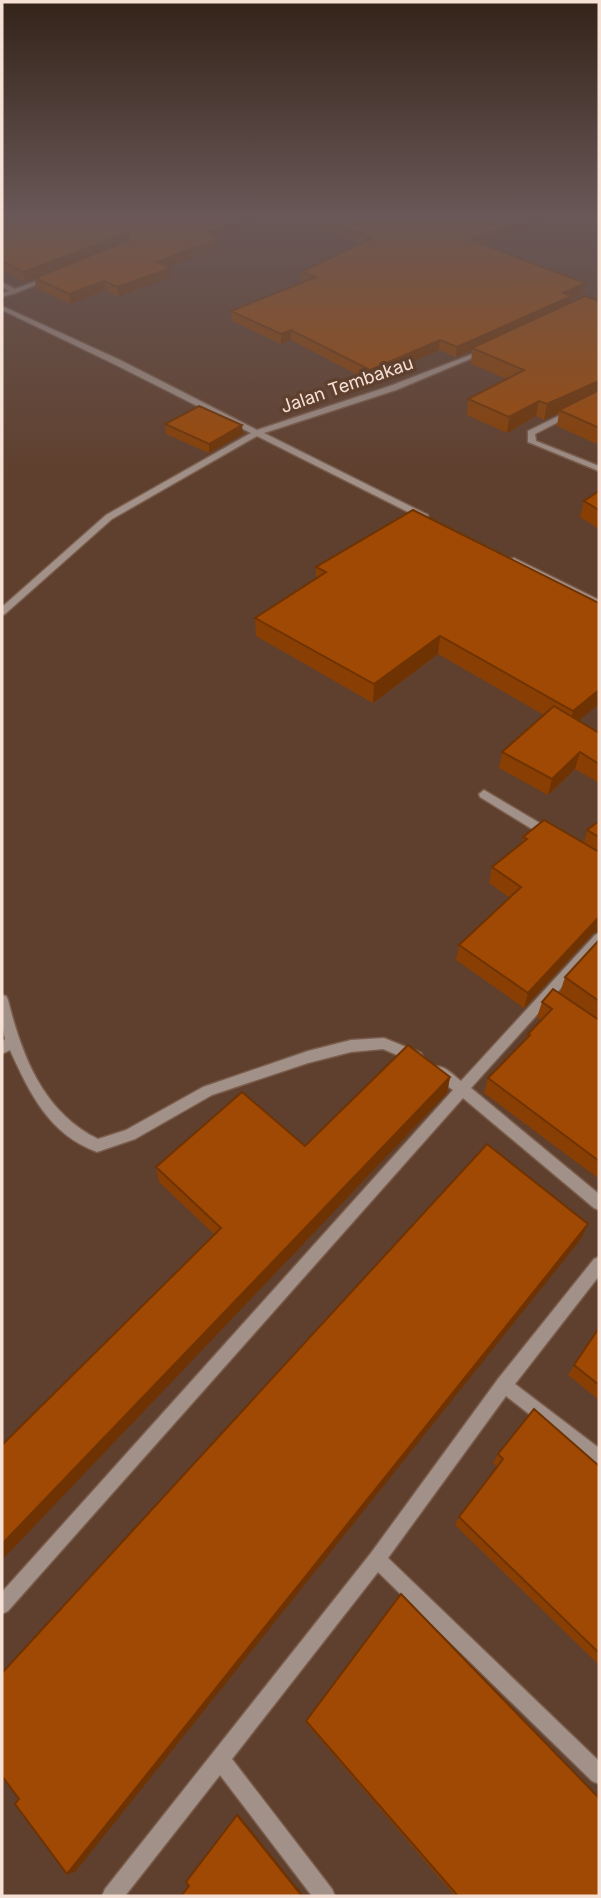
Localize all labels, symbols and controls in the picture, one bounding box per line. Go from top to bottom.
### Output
street label: Jalan Tembakau [278,352,416,417]

